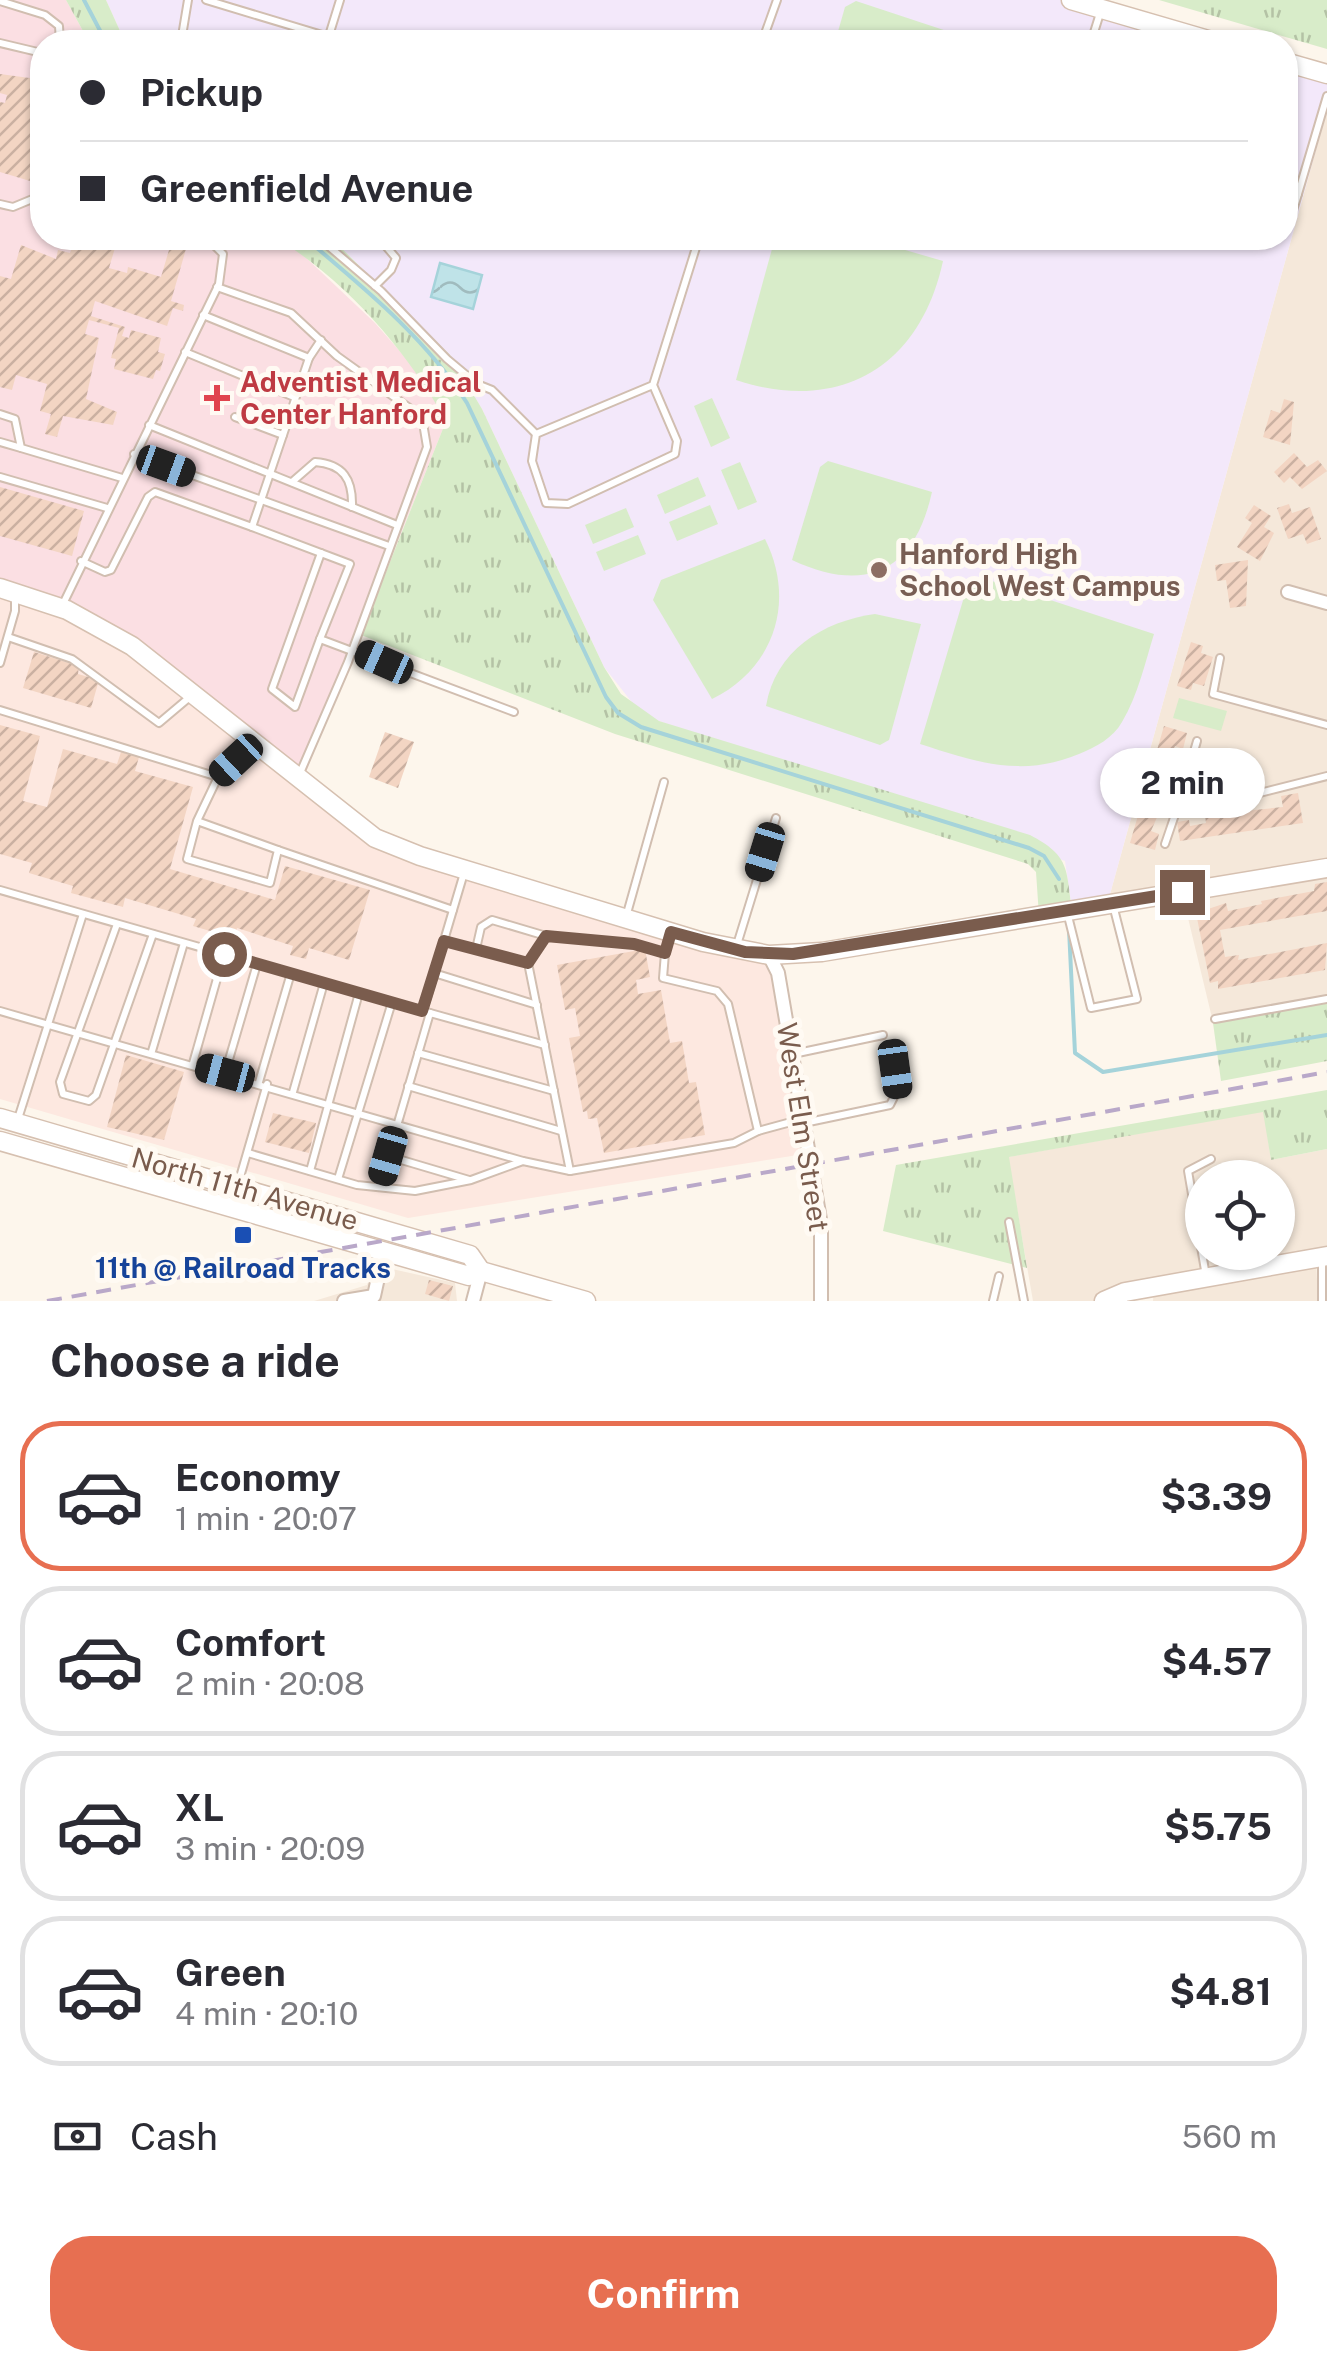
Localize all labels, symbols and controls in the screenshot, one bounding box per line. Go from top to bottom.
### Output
text: Pickup [140,70,263,115]
text: Greenfield Avenue [140,166,473,211]
place label: Adventist Medical Center Hanford [240,365,481,430]
marker: Adventist Medical Center Hanford [204,385,230,411]
car [133,442,199,490]
place label: Hanford High School West Campus [899,537,1181,602]
marker: Hanford High School West Campus [868,559,890,581]
car [350,636,418,688]
car [204,729,268,791]
callout: 2 min [1100,747,1264,817]
text: 2 min [1141,764,1224,801]
car [742,819,788,885]
route end [1160,870,1205,915]
route start [202,932,247,977]
street label: West Elm Street [771,1020,836,1234]
car [876,1037,914,1101]
car [192,1051,258,1095]
car [365,1123,411,1189]
street label: North 11th Avenue [128,1140,362,1237]
map controls [1185,1160,1295,1270]
button: locate [1185,1160,1295,1270]
marker: 11th @ Railroad Tracks [232,1224,254,1246]
place label: 11th @ Railroad Tracks [95,1251,391,1284]
text: Choose a ride [50,1334,340,1387]
icon: car [55,1451,145,1541]
text: Economy [175,1455,341,1500]
text: $3.39 [1160,1474,1272,1519]
text: 1 min · 20:07 [175,1500,357,1537]
icon: car [55,1616,145,1706]
text: Comfort [175,1620,326,1665]
text: $4.57 [1162,1639,1272,1684]
text: 2 min · 20:08 [175,1665,365,1702]
icon: car [55,1781,145,1871]
text: XL [175,1785,224,1830]
text: $5.75 [1164,1804,1272,1849]
text: 3 min · 20:09 [175,1830,365,1867]
icon: car [55,1946,145,2036]
text: Green [175,1950,286,1995]
text: $4.81 [1169,1969,1272,2014]
text: 4 min · 20:10 [175,1995,358,2032]
icon: cash [50,2109,105,2164]
text: Cash [130,2114,218,2159]
text: 560 m [1182,2118,1277,2155]
button: Confirm [50,2236,1277,2351]

